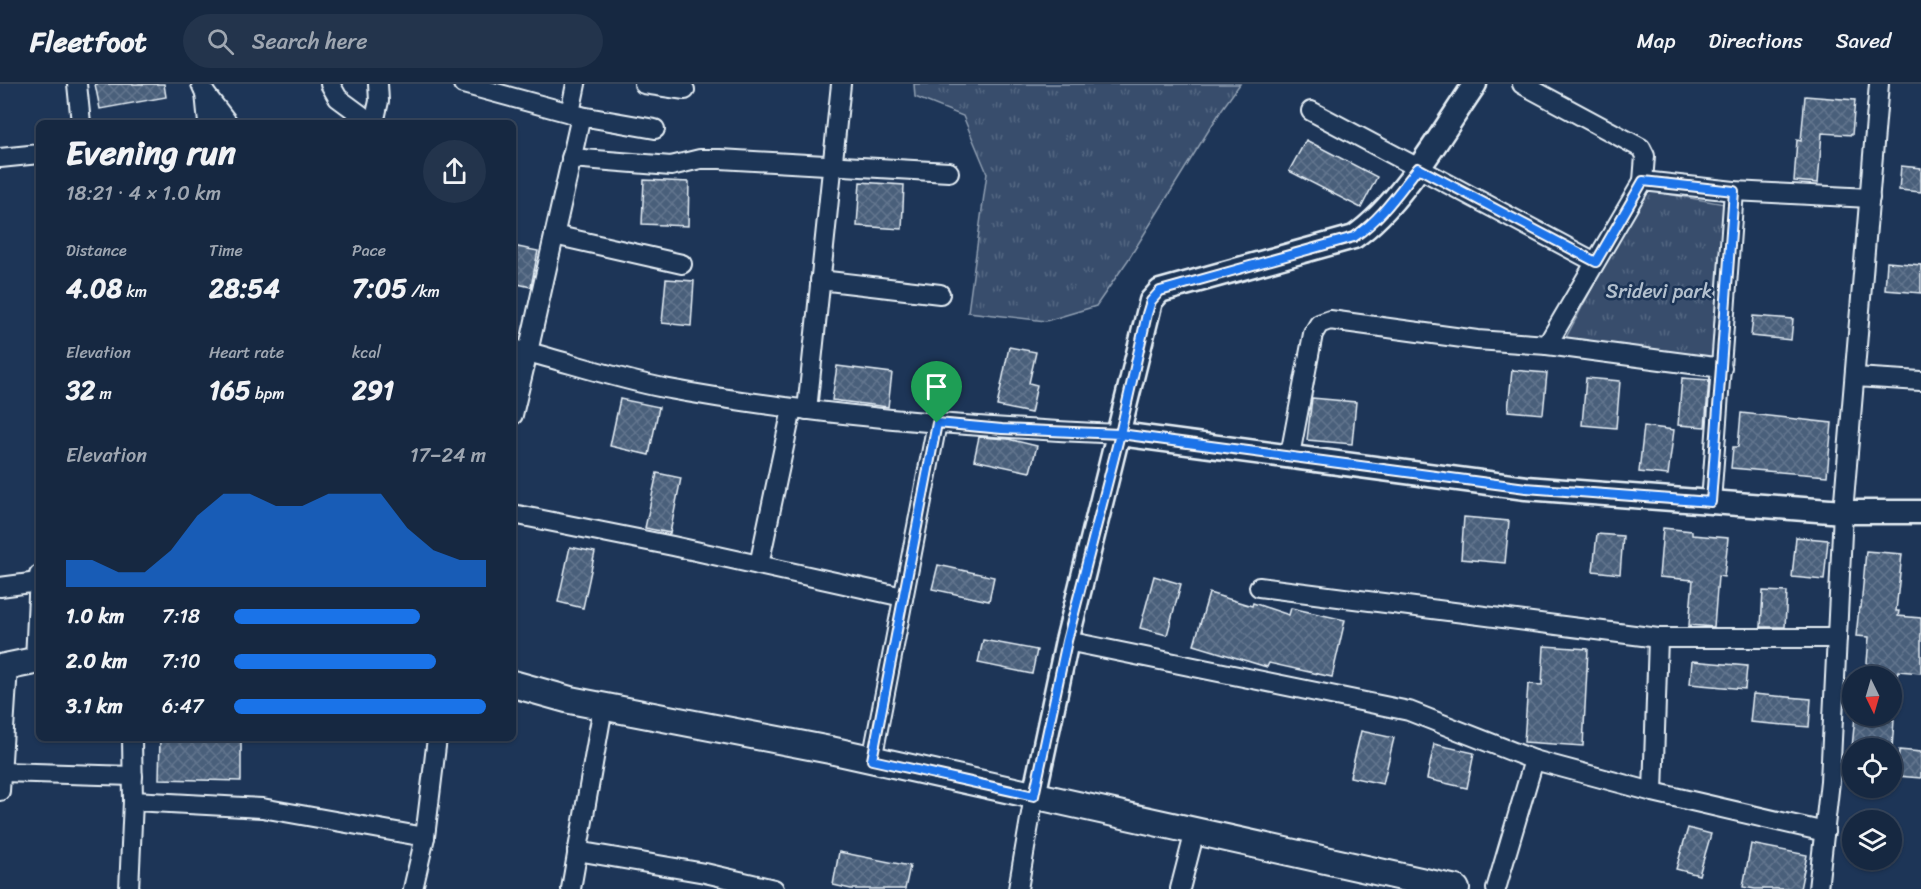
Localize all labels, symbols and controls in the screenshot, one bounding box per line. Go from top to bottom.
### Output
search box [183,14,603,68]
text: Fleetfoot [30,17,147,66]
text: Search here [252,22,368,61]
text: Map [1637,22,1675,60]
text: Directions [1708,22,1803,60]
text: Saved [1836,22,1891,60]
icon: search [204,25,237,58]
text: Evening run [66,124,236,182]
button: share [423,140,486,203]
text: 18:21 · 4 × 1.0 km [66,176,221,211]
text: Distance [66,236,127,265]
text: Time [209,236,243,265]
text: Pace [352,236,386,265]
text: 4.08 [66,265,122,311]
text: 28:54 [209,265,280,311]
text: 7:05 [352,265,407,311]
park label: Sridevi park [1606,274,1712,309]
text: km [122,277,147,306]
text: /km [407,277,440,306]
text: Elevation [66,338,131,367]
text: Heart rate [209,338,284,367]
text: kcal [352,338,381,367]
pin [911,361,962,423]
text: 32 [66,367,95,413]
text: 165 [209,367,251,413]
text: 291 [352,367,394,413]
icon: arrive [920,370,953,403]
text: m [95,379,112,408]
text: bpm [251,379,285,408]
text: Elevation [66,438,147,473]
text: 17–24 m [410,438,486,473]
text: 1.0 km [66,599,124,634]
text: 7:18 [162,599,200,634]
text: 2.0 km [66,644,127,679]
text: 7:10 [162,644,201,679]
north arrow [1842,666,1902,726]
map controls [1842,666,1902,870]
text: 3.1 km [66,689,123,724]
text: 6:47 [162,689,203,724]
button: locate [1842,738,1902,798]
button: layers [1842,810,1902,870]

